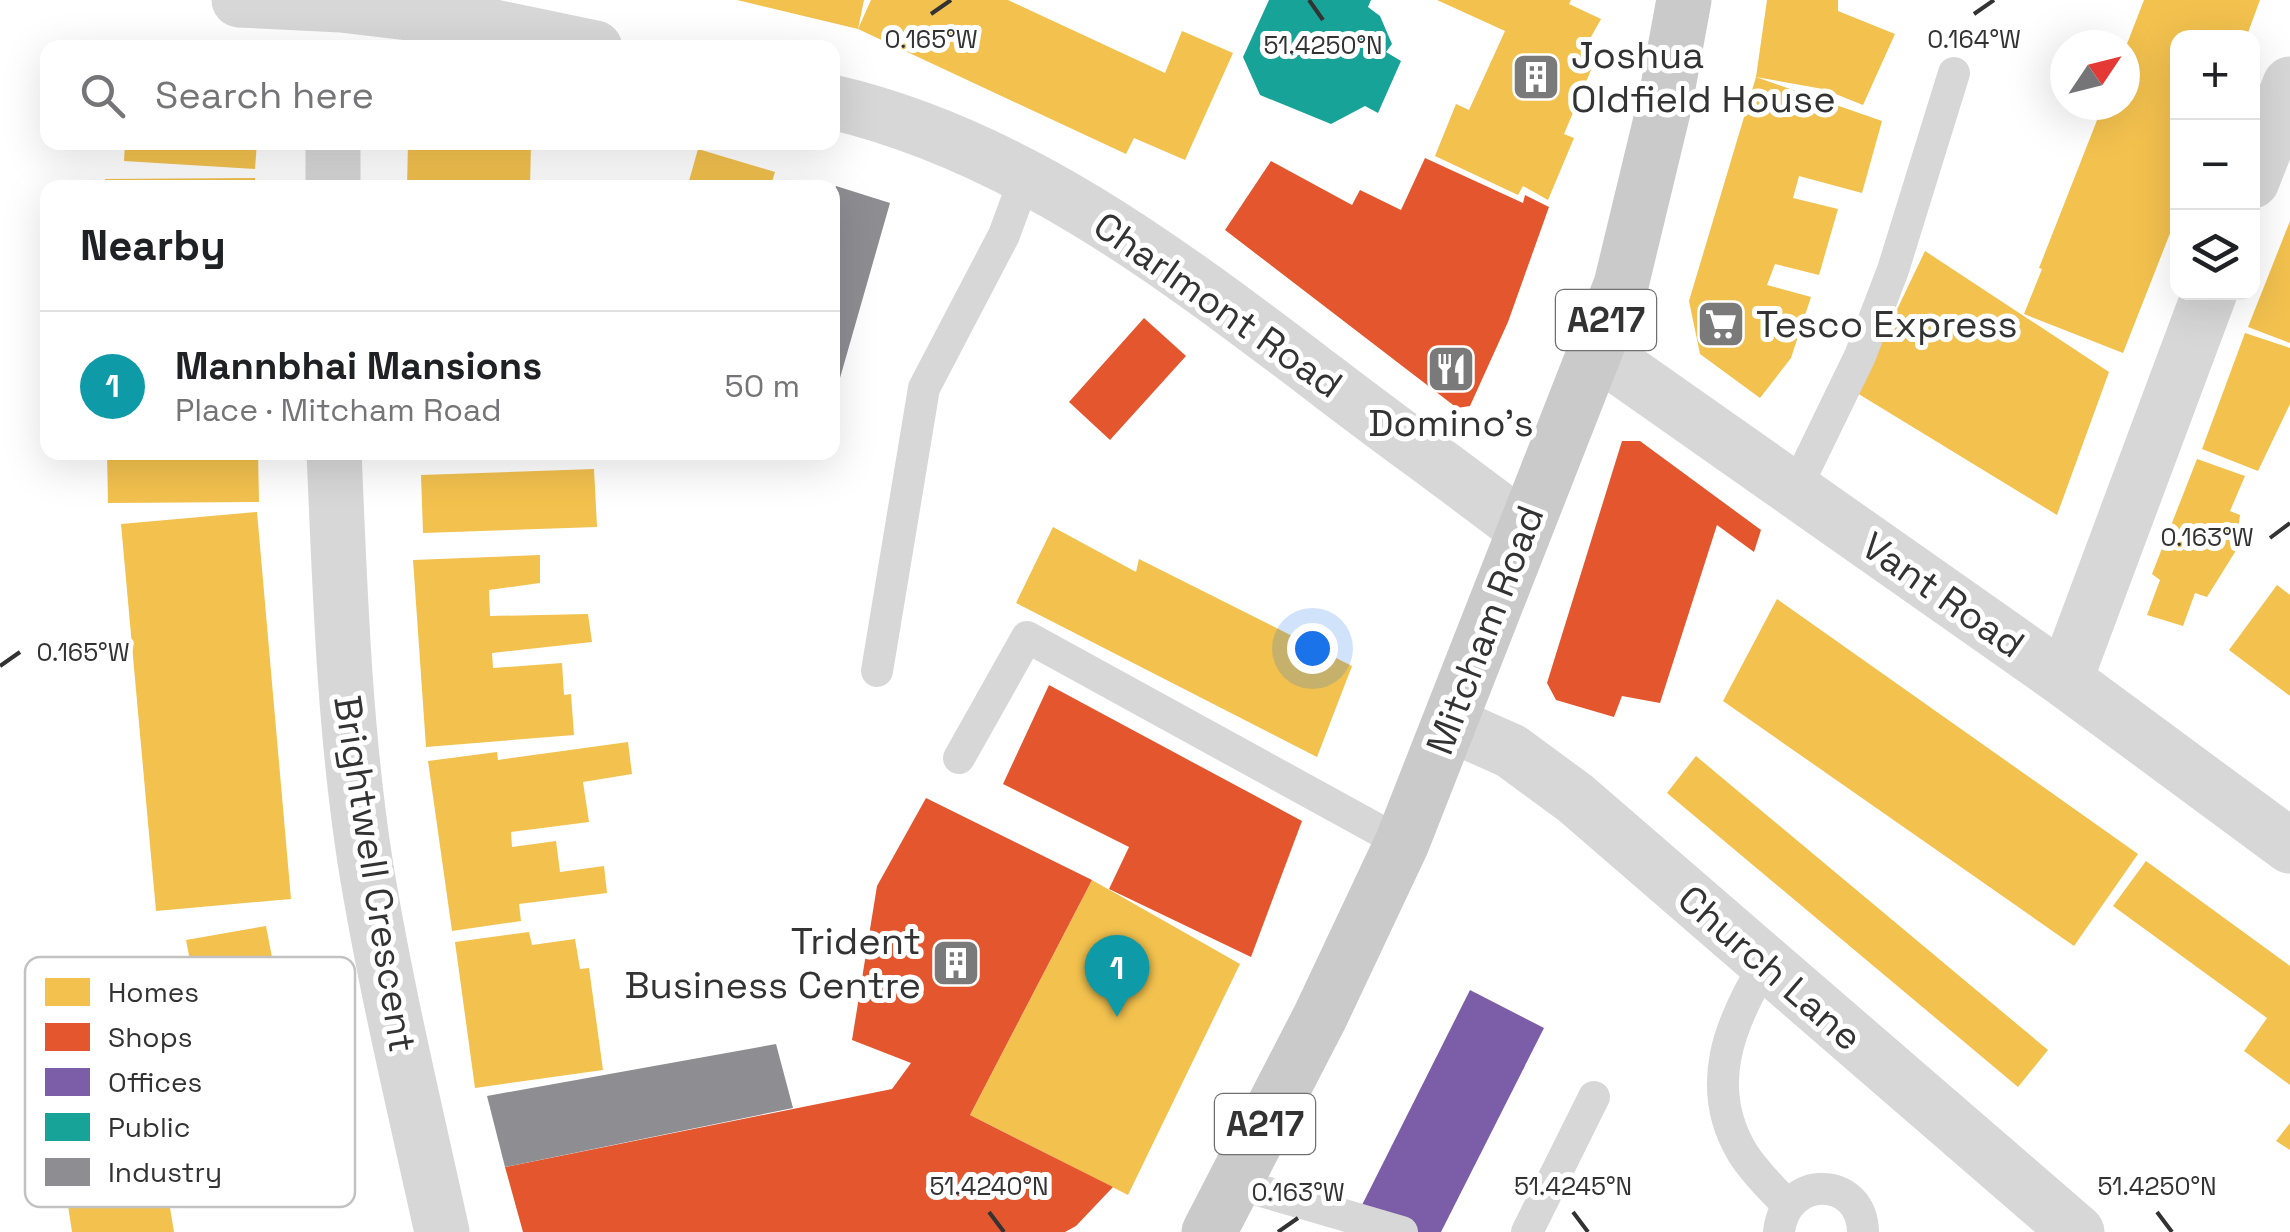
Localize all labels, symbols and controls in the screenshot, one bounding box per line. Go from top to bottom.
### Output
text: 0.165°W [884,23,978,55]
text: 0.164°W [1927,23,2021,55]
text: 51.4250°N [1263,29,1383,61]
north arrow [2050,30,2140,120]
map controls [2170,30,2260,300]
button: + [2170,30,2260,120]
place label: Joshua Oldfield House [1571,31,1836,123]
search box [40,40,840,150]
building icon: Joshua Oldfield House [1510,51,1562,103]
icon: search [75,68,130,123]
text: Search here [155,71,374,119]
button: − [2170,120,2260,210]
street label: Charlmont Road [1084,201,1352,409]
button: layers [2170,210,2260,300]
text: Nearby [80,219,226,272]
road number: A217 [1556,290,1656,350]
supermarket icon: Tesco Express [1695,298,1747,350]
place label: Tesco Express [1756,300,2018,348]
text: Mannbhai Mansions [175,342,542,390]
restaurant icon: Domino's [1425,343,1477,395]
text: 1 [105,366,120,406]
text: 50 m [725,366,800,406]
text: Place · Mitcham Road [175,390,502,430]
place label: Domino's [1368,399,1534,447]
street label: Mitcham Road [1416,499,1554,761]
text: 0.163°W [2160,521,2254,553]
street label: Vant Road [1853,522,2033,668]
your location [1287,623,1338,674]
text: 0.165°W [36,636,130,668]
street label: Brightwell Crescent [323,692,427,1056]
street label: Church Lane [1668,875,1872,1061]
place label: Trident Business Centre [624,917,921,1009]
pin: 1 [1084,934,1150,1017]
building icon: Trident Business Centre [930,937,982,989]
legend [25,957,355,1207]
text: Homes [108,974,199,1010]
text: Shops [108,1019,192,1055]
text: Offices [108,1064,202,1100]
road number: A217 [1215,1094,1315,1154]
text: Public [108,1109,190,1145]
text: Industry [108,1154,222,1190]
text: 51.4240°N [929,1170,1049,1202]
text: 51.4245°N [1514,1170,1632,1202]
text: 51.4250°N [2097,1170,2217,1202]
text: 0.163°W [1251,1176,1345,1208]

